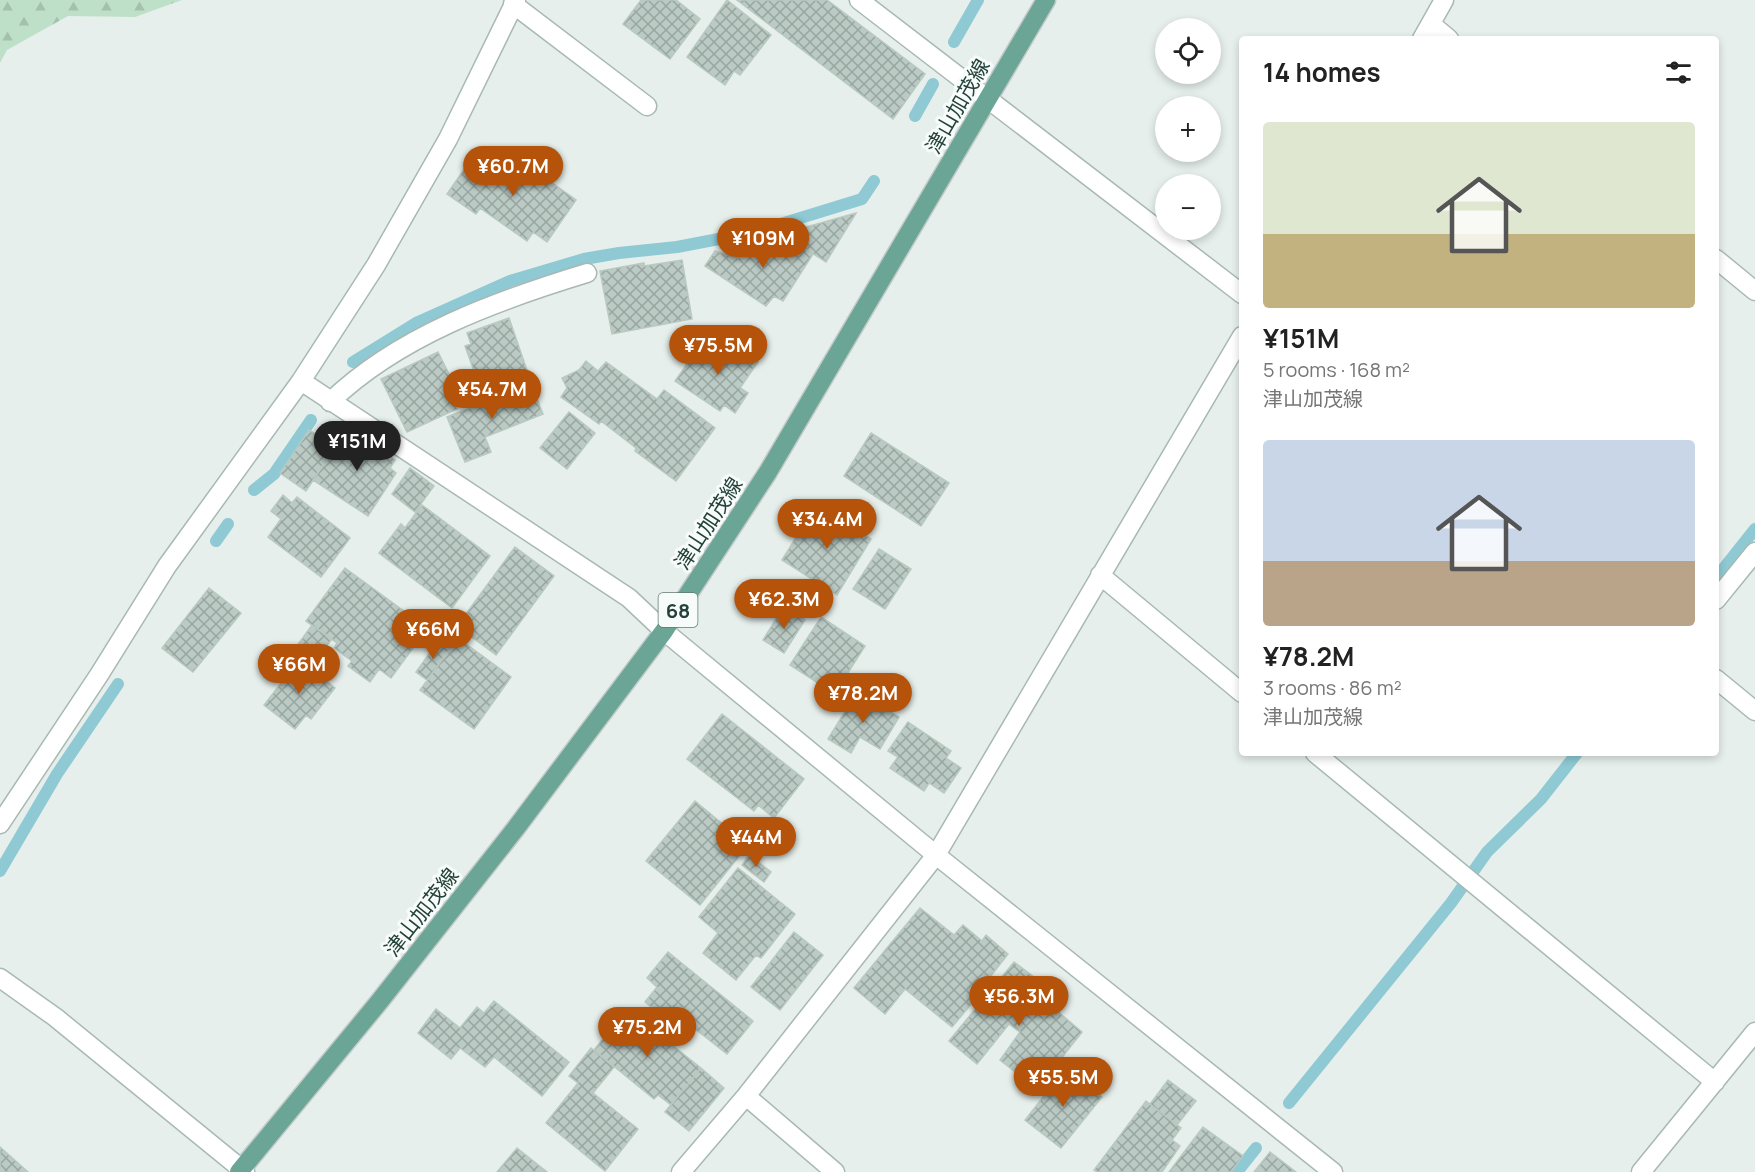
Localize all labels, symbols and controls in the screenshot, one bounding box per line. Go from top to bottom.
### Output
map controls [1155,18,1221,240]
button: locate [1155,18,1221,84]
street label: 津山加茂線 [919,54,995,158]
text: 14 homes [1263,54,1381,90]
icon: filters [1662,56,1695,89]
button: + [1155,96,1221,162]
pin: ¥60.7M [464,146,562,197]
text: ¥60.7M [477,152,549,179]
icon: home [1425,161,1533,269]
button: − [1155,174,1221,240]
pin: ¥109M [721,218,805,269]
text: ¥109M [731,224,795,251]
text: ¥151M [1263,320,1339,356]
pin: ¥75.5M [669,325,767,376]
text: ¥75.5M [683,331,753,358]
text: 5 rooms · 168 m² [1263,356,1410,383]
pin: ¥54.7M [443,369,541,420]
text: ¥54.7M [457,375,527,402]
text: 津山加茂線 [1263,385,1363,412]
pin: ¥151M [315,421,399,472]
text: ¥151M [328,427,386,454]
street label: 津山加茂線 [668,471,748,575]
icon: home [1425,479,1533,587]
pin: ¥34.4M [778,499,876,550]
text: ¥34.4M [792,505,862,532]
pin: ¥62.3M [735,579,833,630]
text: ¥62.3M [748,585,820,612]
road number: 68 [658,593,698,627]
pin: ¥66M [397,609,469,660]
text: ¥66M [406,615,460,642]
text: ¥78.2M [1263,638,1354,674]
pin: ¥66M [263,644,335,695]
text: ¥66M [272,650,326,677]
pin: ¥78.2M [814,673,912,724]
text: 3 rooms · 86 m² [1263,674,1402,701]
text: ¥78.2M [828,679,898,706]
text: 津山加茂線 [1263,703,1363,730]
pin: ¥44M [720,817,792,868]
text: ¥44M [730,823,782,850]
street label: 津山加茂線 [378,862,464,962]
pin: ¥56.3M [970,976,1068,1027]
text: ¥56.3M [983,982,1055,1009]
pin: ¥75.2M [598,1007,696,1058]
text: ¥75.2M [612,1013,682,1040]
pin: ¥55.5M [1014,1057,1112,1108]
text: ¥55.5M [1028,1063,1098,1090]

